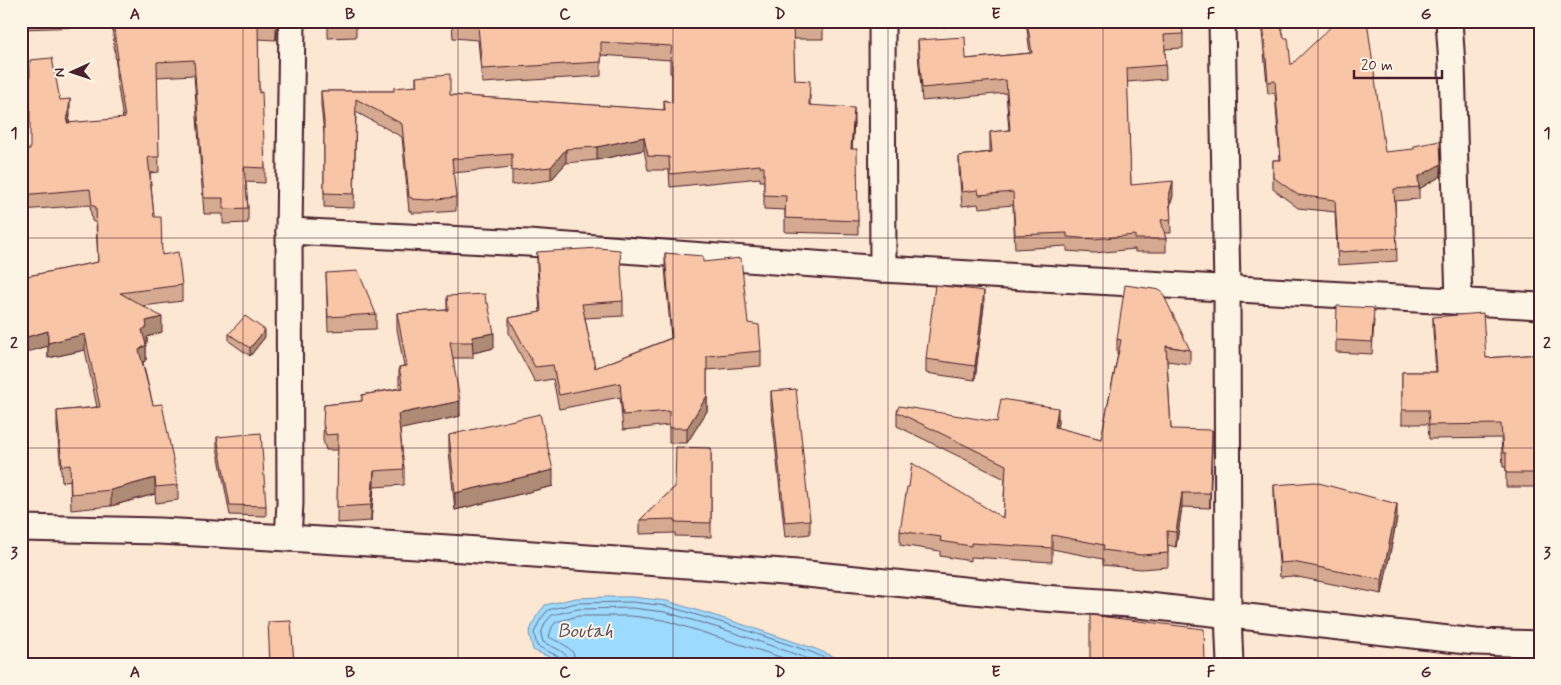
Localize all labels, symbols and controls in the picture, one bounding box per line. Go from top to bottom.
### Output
text: A [130,4,140,25]
text: B [345,4,355,25]
text: C [559,4,571,25]
text: D [774,4,786,25]
text: E [991,4,1001,25]
text: F [1207,4,1216,25]
text: G [1421,4,1432,25]
north arrow [48,48,98,98]
scale bar [1354,48,1441,80]
text: 20 m [1361,56,1393,76]
text: N [51,67,69,78]
text: 1 [10,123,18,144]
text: 1 [1543,123,1551,144]
text: 2 [10,333,18,354]
text: 2 [1543,333,1551,354]
text: 3 [10,543,18,564]
text: 3 [1543,543,1551,564]
water label: Boutah [557,618,613,645]
text: A [130,662,140,683]
text: B [345,662,355,683]
text: C [559,662,571,683]
text: D [774,662,786,683]
text: E [991,662,1001,683]
text: F [1207,662,1216,683]
text: G [1421,662,1432,683]

